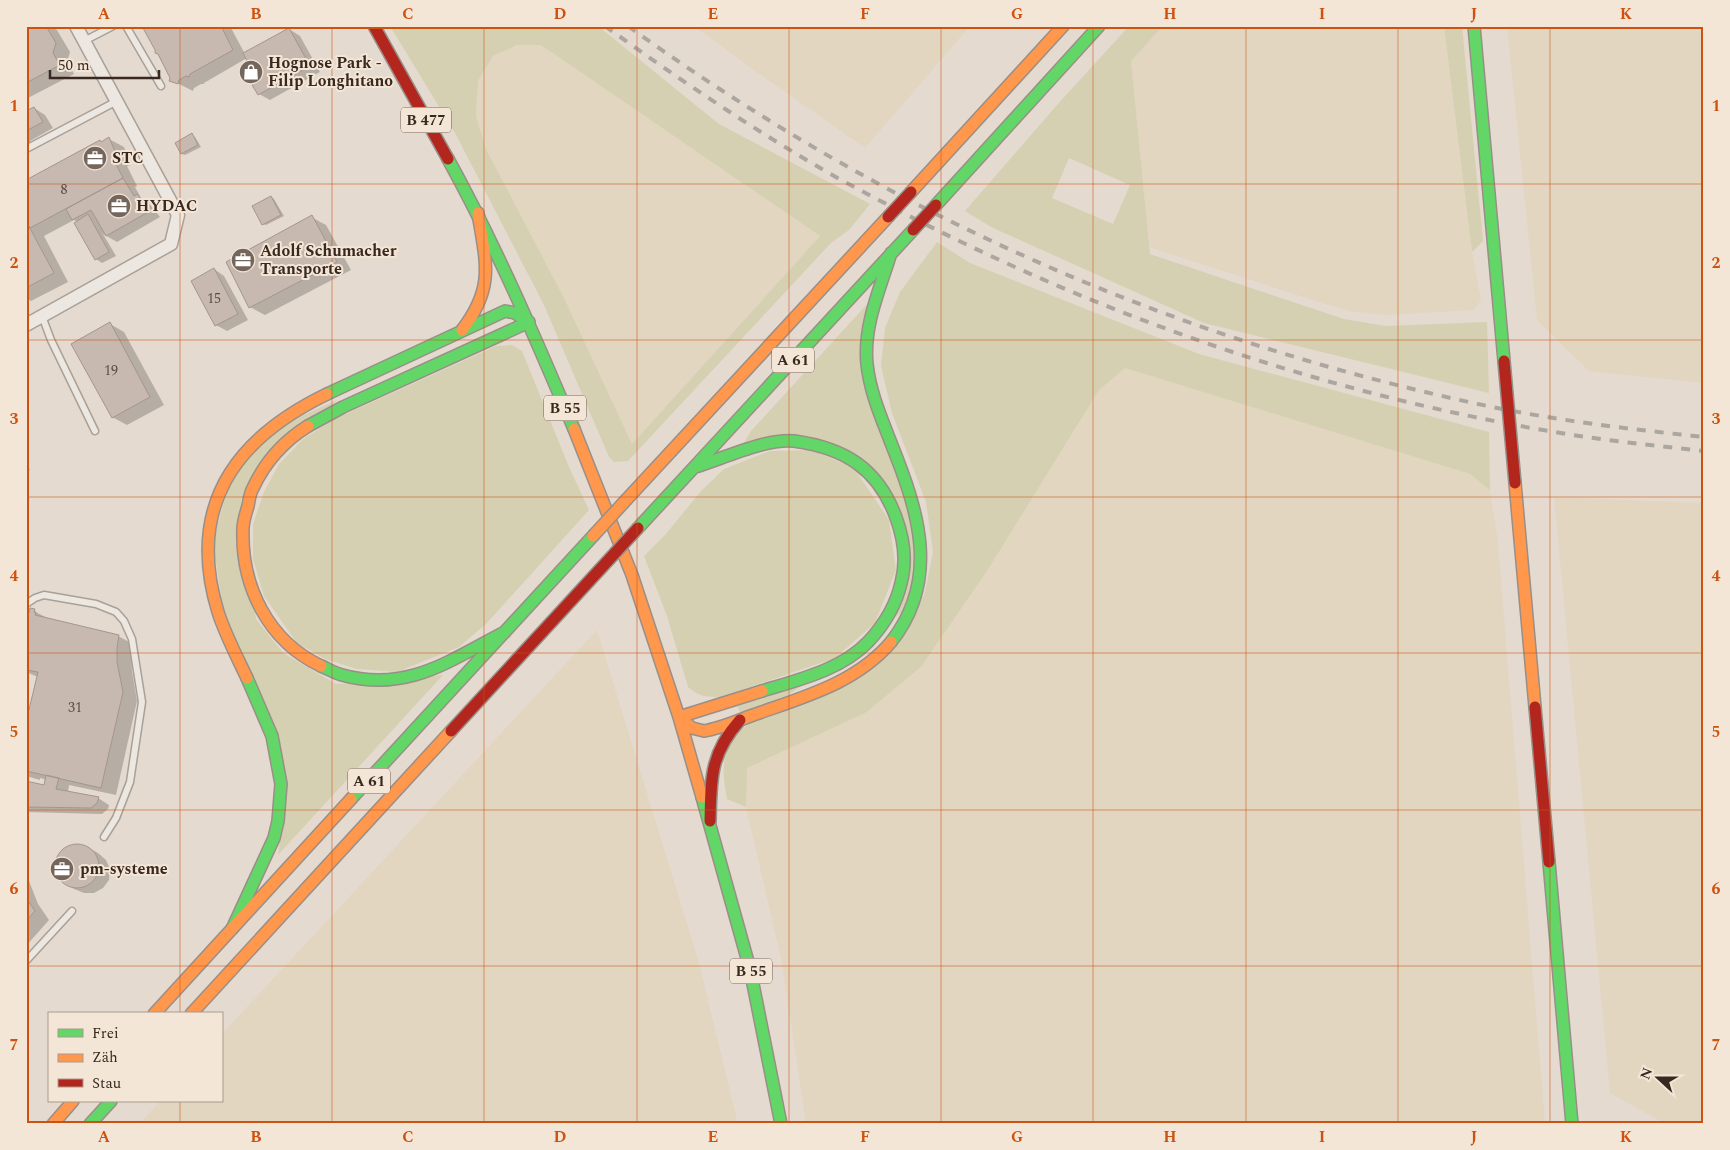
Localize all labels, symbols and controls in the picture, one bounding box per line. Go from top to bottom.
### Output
text: A [98,2,111,26]
text: B [250,2,262,26]
text: C [402,2,414,26]
text: D [554,2,567,26]
text: E [708,2,718,26]
text: F [860,2,870,26]
text: G [1011,2,1023,26]
text: H [1163,2,1177,26]
text: I [1319,2,1325,26]
text: J [1471,2,1478,26]
text: K [1620,2,1633,26]
scale bar [50,48,159,80]
place label: Hognose Park - Filip Longhitano [268,51,393,93]
text: 50 m [58,54,90,77]
shop icon: Hognose Park - Filip Longhitano [238,59,264,85]
text: 1 [10,94,18,118]
text: 1 [1712,94,1720,118]
road number: B 477 [401,108,451,132]
office icon: STC [82,145,108,171]
place label: STC [112,146,144,170]
house number: 8 [61,179,68,200]
office icon: HYDAC [106,193,132,219]
place label: HYDAC [136,194,197,218]
place label: Adolf Schumacher Transporte [260,239,397,281]
office icon: Adolf Schumacher Transporte [230,247,256,273]
text: 2 [10,251,19,275]
text: 2 [1712,251,1721,275]
house number: 15 [207,288,221,309]
road number: A 61 [772,348,814,372]
house number: 19 [104,360,118,381]
road number: B 55 [544,396,586,420]
text: 3 [10,407,19,431]
text: 3 [1712,407,1721,431]
text: 4 [10,564,19,588]
text: 4 [1712,564,1721,588]
house number: 31 [68,697,82,718]
text: 5 [10,720,18,744]
text: 5 [1712,720,1720,744]
road number: A 61 [348,768,390,794]
office icon: pm-systeme [49,856,75,882]
place label: pm-systeme [80,857,168,881]
text: 6 [10,877,19,901]
text: 6 [1712,877,1721,901]
road number: B 55 [730,958,772,984]
legend [48,1012,222,1102]
text: Frei [92,1022,119,1045]
text: 7 [10,1033,19,1057]
text: 7 [1712,1033,1721,1057]
text: Zäh [92,1046,118,1069]
north arrow [1632,1052,1682,1102]
text: N [1634,1064,1658,1083]
text: Stau [92,1072,121,1095]
text: A [98,1125,111,1149]
text: B [250,1125,262,1149]
text: C [402,1125,414,1149]
text: D [554,1125,567,1149]
text: E [708,1125,718,1149]
text: F [860,1125,870,1149]
text: G [1011,1125,1023,1149]
text: H [1163,1125,1177,1149]
text: I [1319,1125,1325,1149]
text: J [1471,1125,1478,1149]
text: K [1620,1125,1633,1149]

